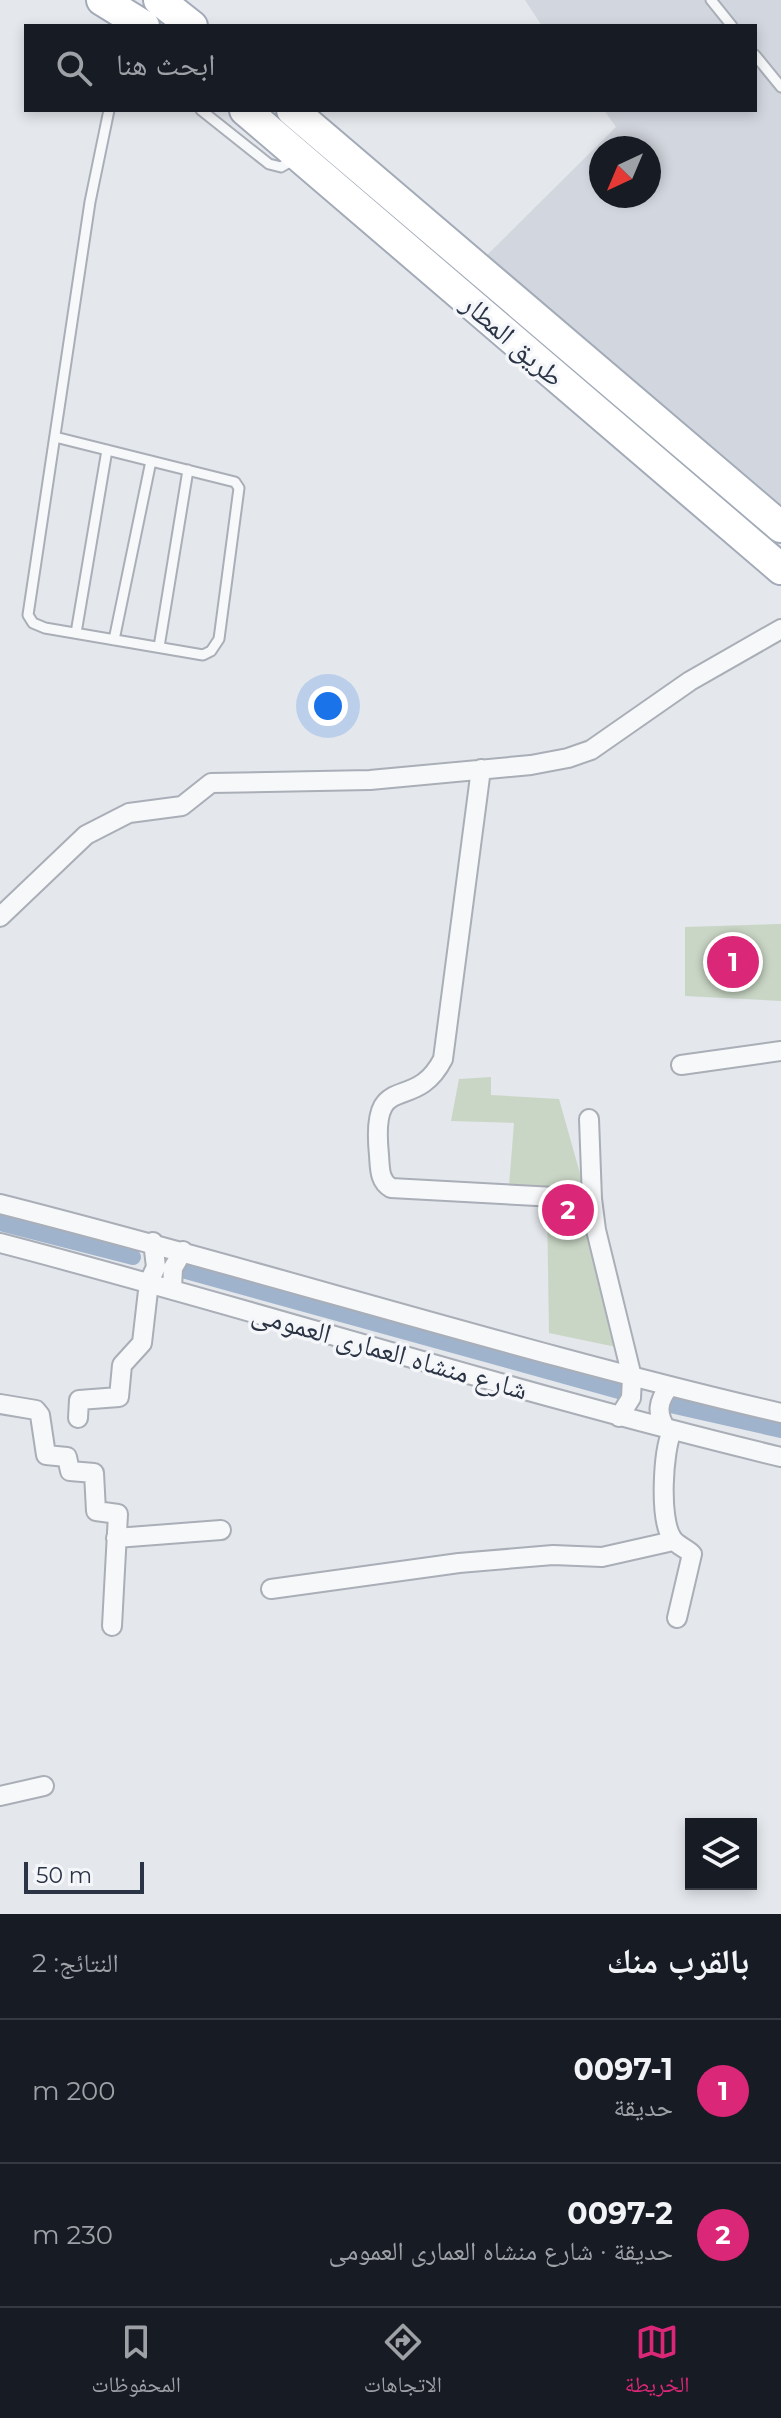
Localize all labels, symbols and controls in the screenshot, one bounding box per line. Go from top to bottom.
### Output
search box [24,24,757,112]
icon: search [52,46,96,90]
text: ابحث هنا [116,46,215,83]
north arrow [589,136,661,208]
street label: طريق المطار [453,286,571,394]
your location [308,686,348,726]
pin: 1 [707,932,759,992]
pin: 2 [542,1180,594,1240]
street label: شارع منشاه العمارى العمومى [248,1295,532,1408]
map controls [685,1818,757,1890]
button: layers [685,1818,757,1890]
scale bar [24,1858,144,1894]
text: 50 m [36,1862,92,1889]
text: بالقرب منك [607,1940,749,1982]
text: النتائج: 2 [32,1947,119,1979]
text: 0097-1 [573,2051,673,2088]
text: 200 m [32,2075,116,2107]
text: 1 [718,2075,728,2107]
text: حديقة [613,2091,673,2123]
text: 0097-2 [567,2195,673,2232]
text: 230 m [32,2219,113,2251]
text: 2 [715,2219,731,2251]
text: حديقة · شارع منشاه العمارى العمومى [329,2235,673,2267]
tab: المحفوظات [91,2320,181,2406]
tab: الاتجاهات [364,2320,442,2406]
tab: الخريطة [625,2320,690,2406]

